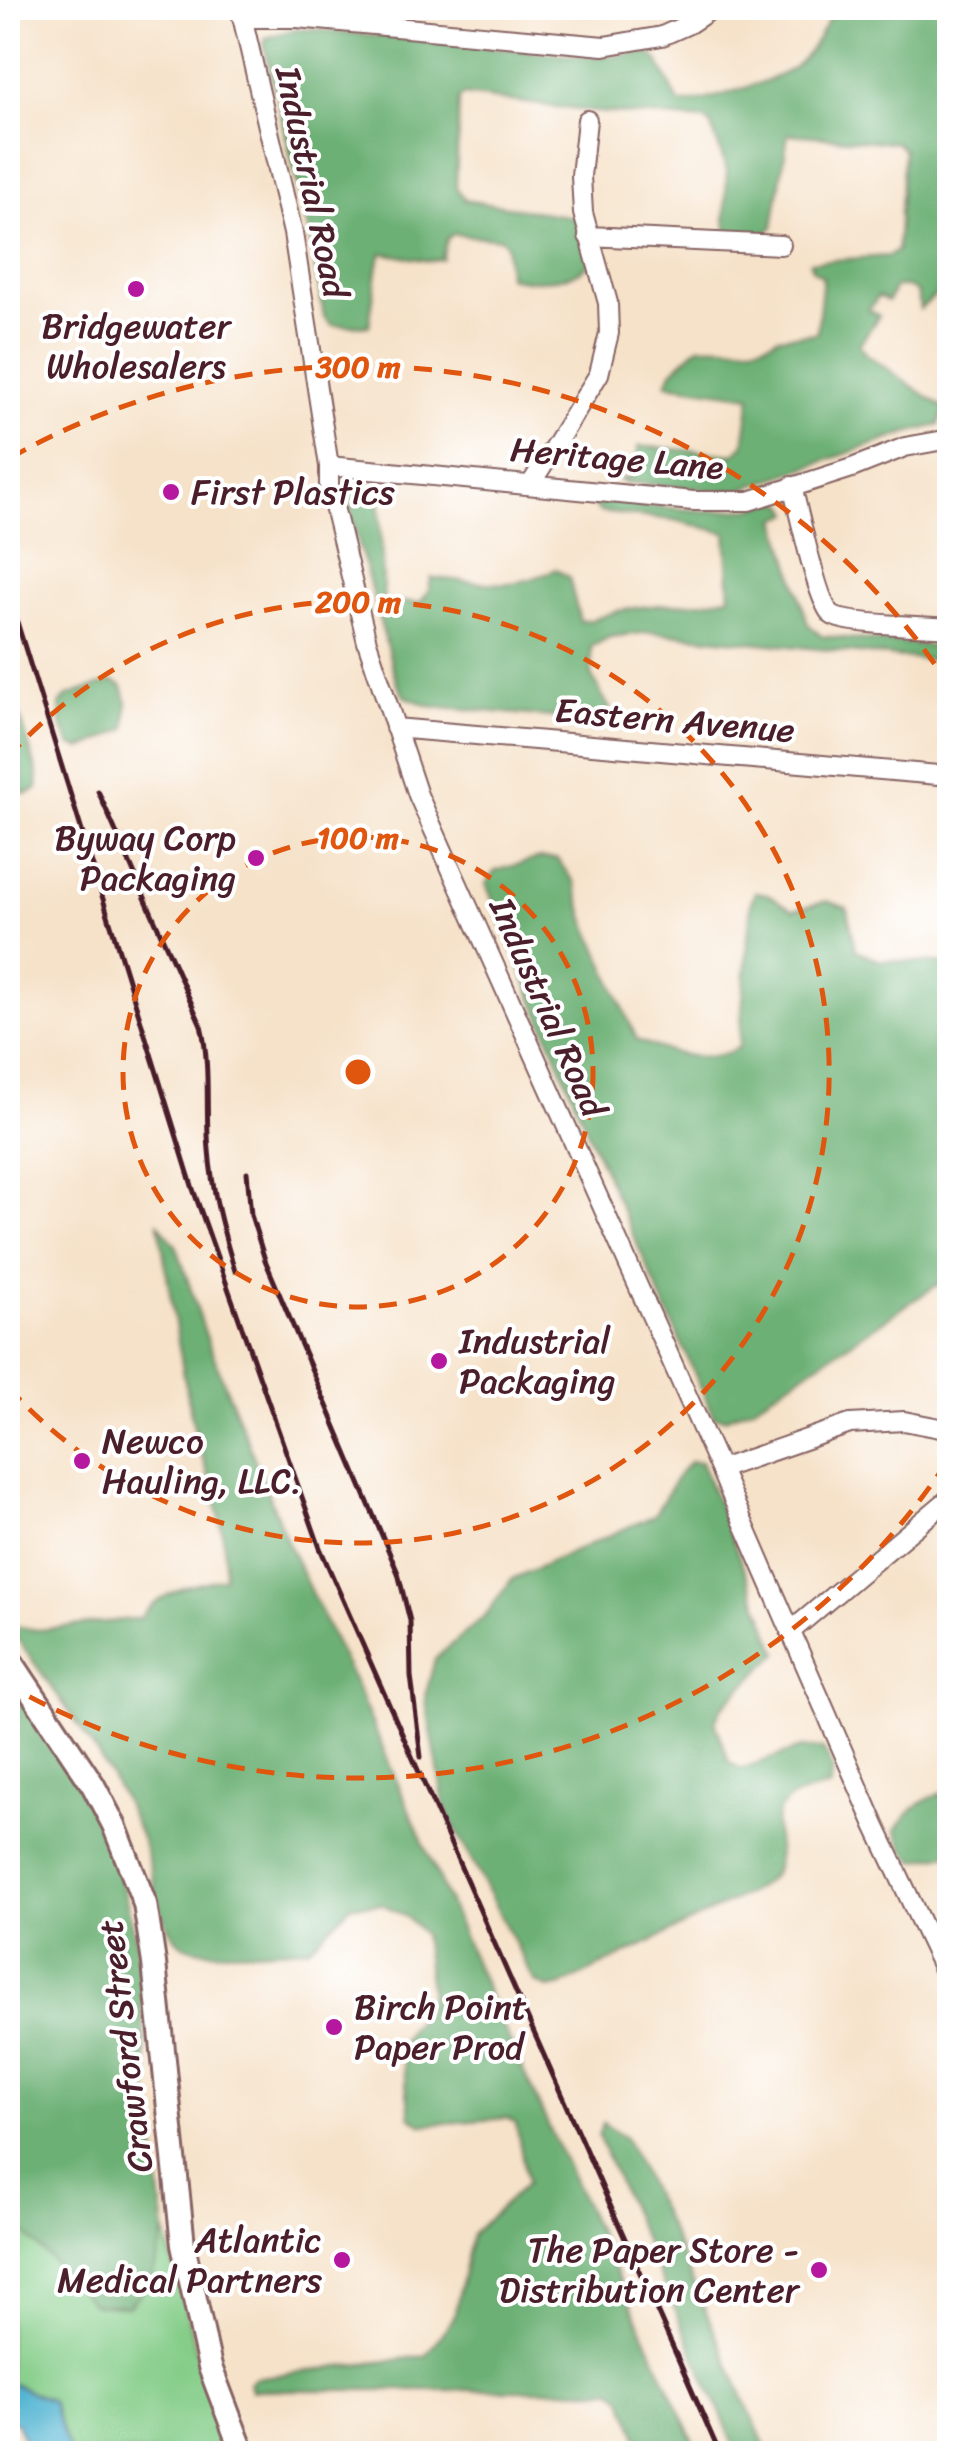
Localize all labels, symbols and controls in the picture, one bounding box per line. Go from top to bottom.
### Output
street label: Industrial Road [257,60,367,306]
marker: Bridgewater Wholesalers [125,278,147,300]
place label: Bridgewater Wholesalers [41,295,232,397]
text: 300 m [314,340,401,394]
street label: Heritage Lane [508,418,726,498]
place label: First Plastics [191,461,395,523]
marker: First Plastics [160,481,182,503]
text: 200 m [315,575,401,629]
street label: Eastern Avenue [552,679,798,761]
place label: Byway Corp Packaging [55,807,236,909]
text: 100 m [317,811,399,865]
marker: Byway Corp Packaging [245,847,267,869]
street label: Industrial Road [471,886,625,1129]
centre of rings [340,1054,376,1090]
place label: Industrial Packaging [458,1310,615,1412]
marker: Industrial Packaging [428,1350,450,1372]
place label: Newco Hauling, LLC. [102,1410,302,1512]
marker: Newco Hauling, LLC. [71,1450,93,1472]
street label: Crawford Street [79,1916,171,2176]
place label: Birch Point Paper Prod [354,1976,527,2078]
marker: Birch Point Paper Prod [323,2016,345,2038]
place label: Atlantic Medical Partners [57,2209,322,2311]
place label: The Paper Store - Distribution Center [499,2219,801,2321]
marker: Atlantic Medical Partners [331,2249,353,2271]
marker: The Paper Store - Distribution Center [808,2259,830,2281]

